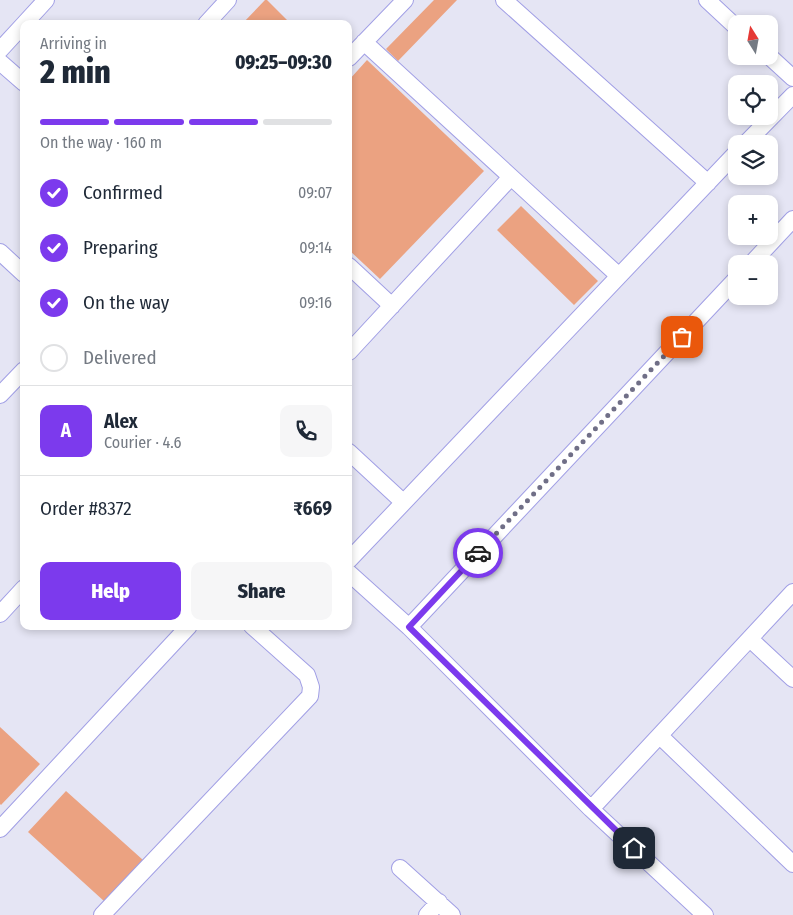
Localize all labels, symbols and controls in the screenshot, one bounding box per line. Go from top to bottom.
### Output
north arrow [728,15,778,65]
map controls [728,15,778,305]
text: Arriving in [40,34,107,53]
text: 09:25–09:30 [235,51,332,74]
text: 2 min [40,53,111,91]
button: locate [728,75,778,125]
text: On the way · 160 m [40,133,162,152]
button: layers [728,135,778,185]
icon: check [40,179,68,207]
text: Confirmed [83,181,163,204]
text: 09:07 [298,183,332,202]
button: + [728,195,778,245]
icon: check [40,234,68,262]
text: Preparing [83,236,158,259]
text: 09:14 [299,238,332,257]
button: − [728,255,778,305]
icon: check [40,289,68,317]
text: On the way [83,291,169,314]
text: 09:16 [299,293,332,312]
pin [661,316,703,358]
icon: bag [668,323,696,351]
text: Delivered [83,346,157,369]
button: phone [280,405,332,457]
text: Alex [104,410,138,433]
text: A [61,419,71,442]
text: Courier · 4.6 [104,433,182,452]
text: Order #8372 [40,497,132,520]
text: ₹669 [293,497,332,520]
courier [453,528,503,578]
icon: car [464,539,492,567]
button: Help [40,562,181,620]
button: Share [191,562,332,620]
pin [613,827,655,869]
icon: home [620,834,648,862]

